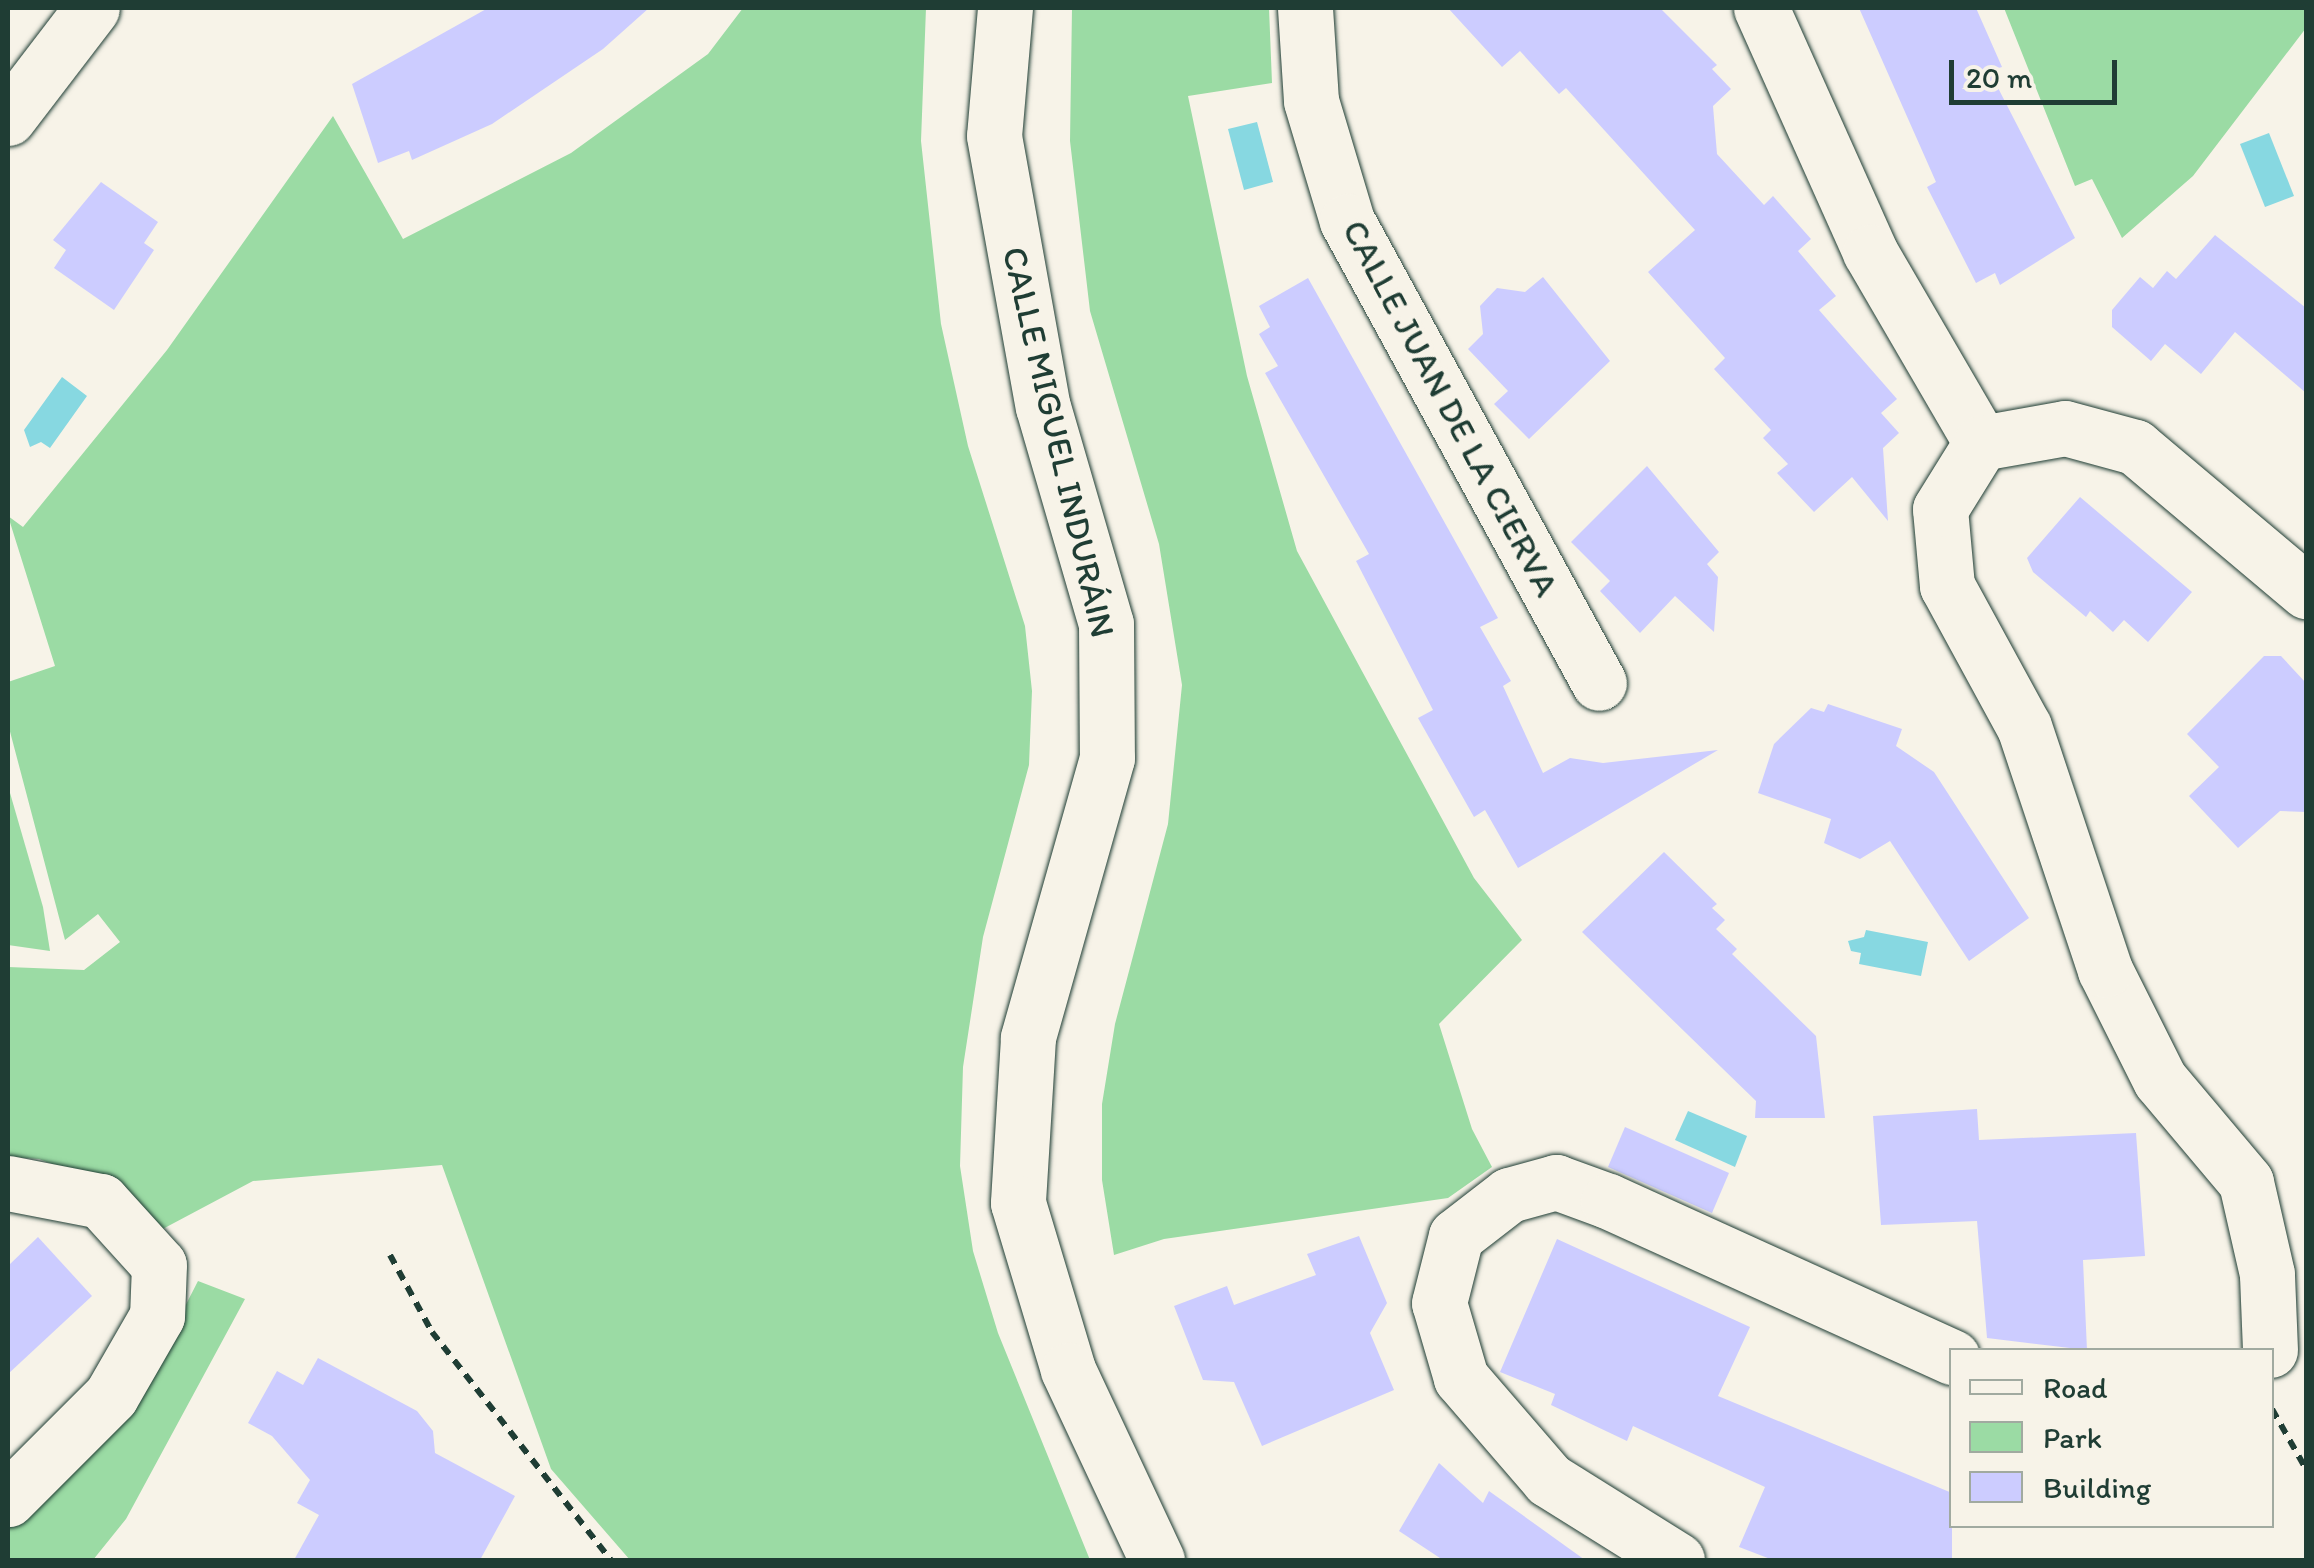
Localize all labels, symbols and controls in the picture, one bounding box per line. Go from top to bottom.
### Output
scale bar [1954,40,2122,102]
text: 20 m [1966,59,2032,96]
street label: CALLE JUAN DE LA CIERVA [1334,213,1568,603]
street label: CALLE MIGUEL INDURÁIN [993,241,1125,643]
legend [1949,1348,2274,1528]
text: Road [2043,1369,2108,1406]
text: Park [2043,1419,2102,1456]
text: Building [2043,1469,2151,1506]

